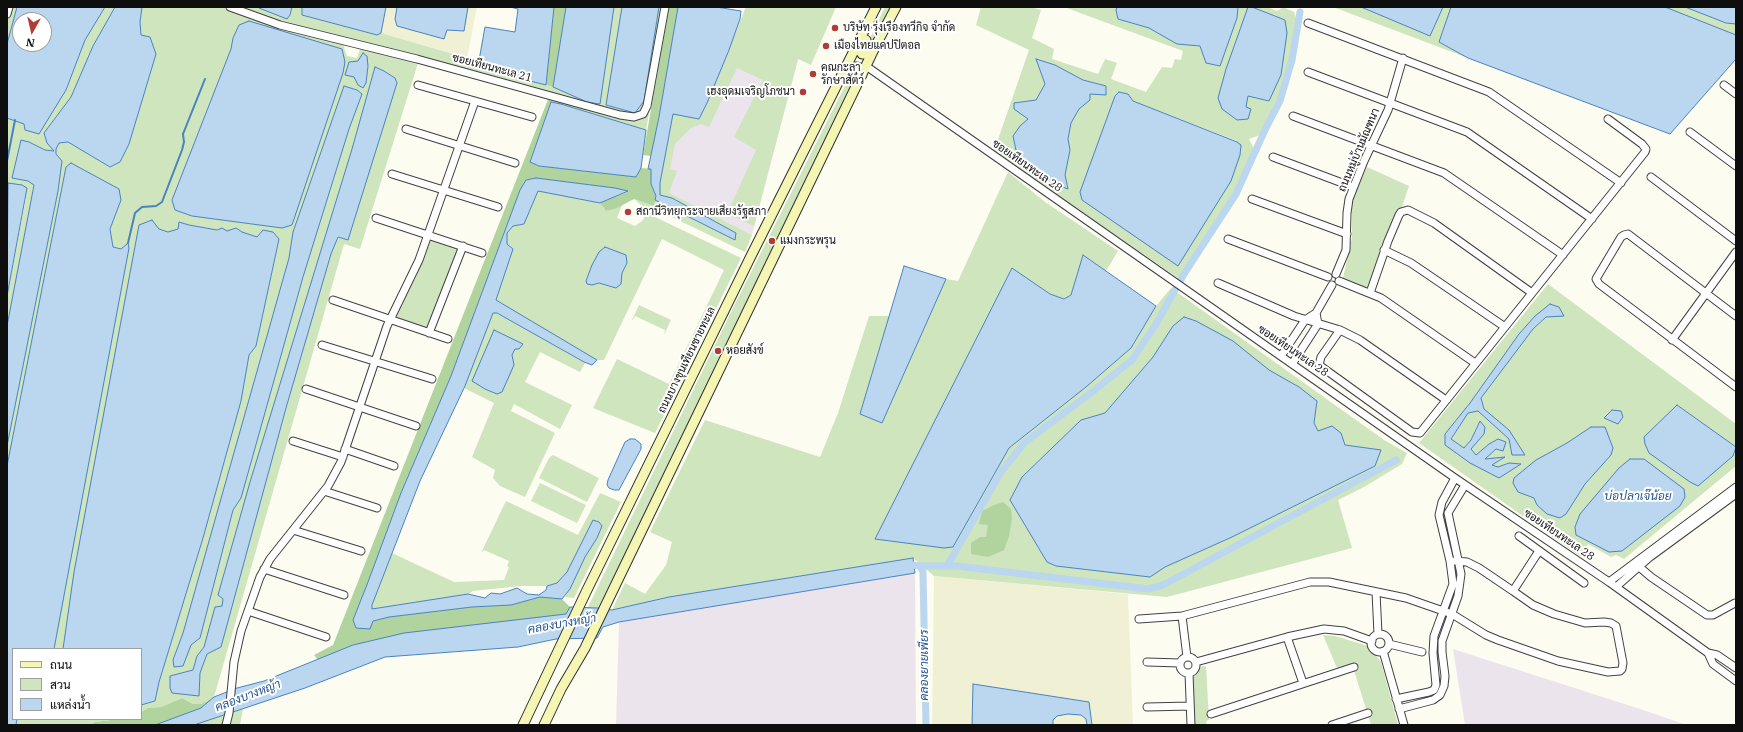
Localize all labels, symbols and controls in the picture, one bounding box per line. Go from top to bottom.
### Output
north arrow [12,12,52,52]
place label: บริษัท รุ่งเรืองทวีกิจ จำกัด [843,21,955,35]
marker: บริษัท รุ่งเรืองทวีกิจ จำกัด [830,23,840,33]
text: N [25,35,36,50]
place label: เมืองไทยแคปปิตอล [834,39,920,53]
marker: เมืองไทยแคปปิตอล [821,41,831,51]
street label: ซอยเทียนทะเล 21 [451,51,533,85]
place label: คุณกะลา รักษาสัตว์ [821,61,864,87]
marker: คุณกะลา รักษาสัตว์ [808,69,818,79]
place label: เฮงอุดมเจริญโภชนา [707,85,795,99]
marker: เฮงอุดมเจริญโภชนา [798,87,808,97]
street label: ถนนหมู่บ้านมัณฑนา [1335,106,1383,194]
street label: ซอยเทียนทะเล 28 [990,137,1064,195]
place label: สถานีวิทยุกระจายเสียงรัฐสภา [636,205,766,219]
marker: สถานีวิทยุกระจายเสียงรัฐสภา [623,207,633,217]
place label: แมงกระพรุน [780,234,836,248]
marker: แมงกระพรุน [767,236,777,246]
street label: ถนนบางขุนเทียนชายทะเล [656,305,718,415]
street label: ซอยเทียนทะเล 28 [1255,323,1331,379]
place label: หอยสังข์ [726,344,764,358]
marker: หอยสังข์ [713,346,723,356]
water label: บ่อปลาเจ๊น้อย [1604,490,1672,504]
street label: ซอยเทียนทะเล 28 [1521,507,1597,563]
water label: คลองบางหญ้า [527,611,597,637]
water label: คลองยายเพียร [918,629,932,701]
legend [12,648,142,720]
text: ถนน [50,657,72,672]
text: สวน [50,677,71,692]
water label: คลองบางหญ้า [213,677,283,715]
text: แหล่งน้ำ [50,697,90,712]

